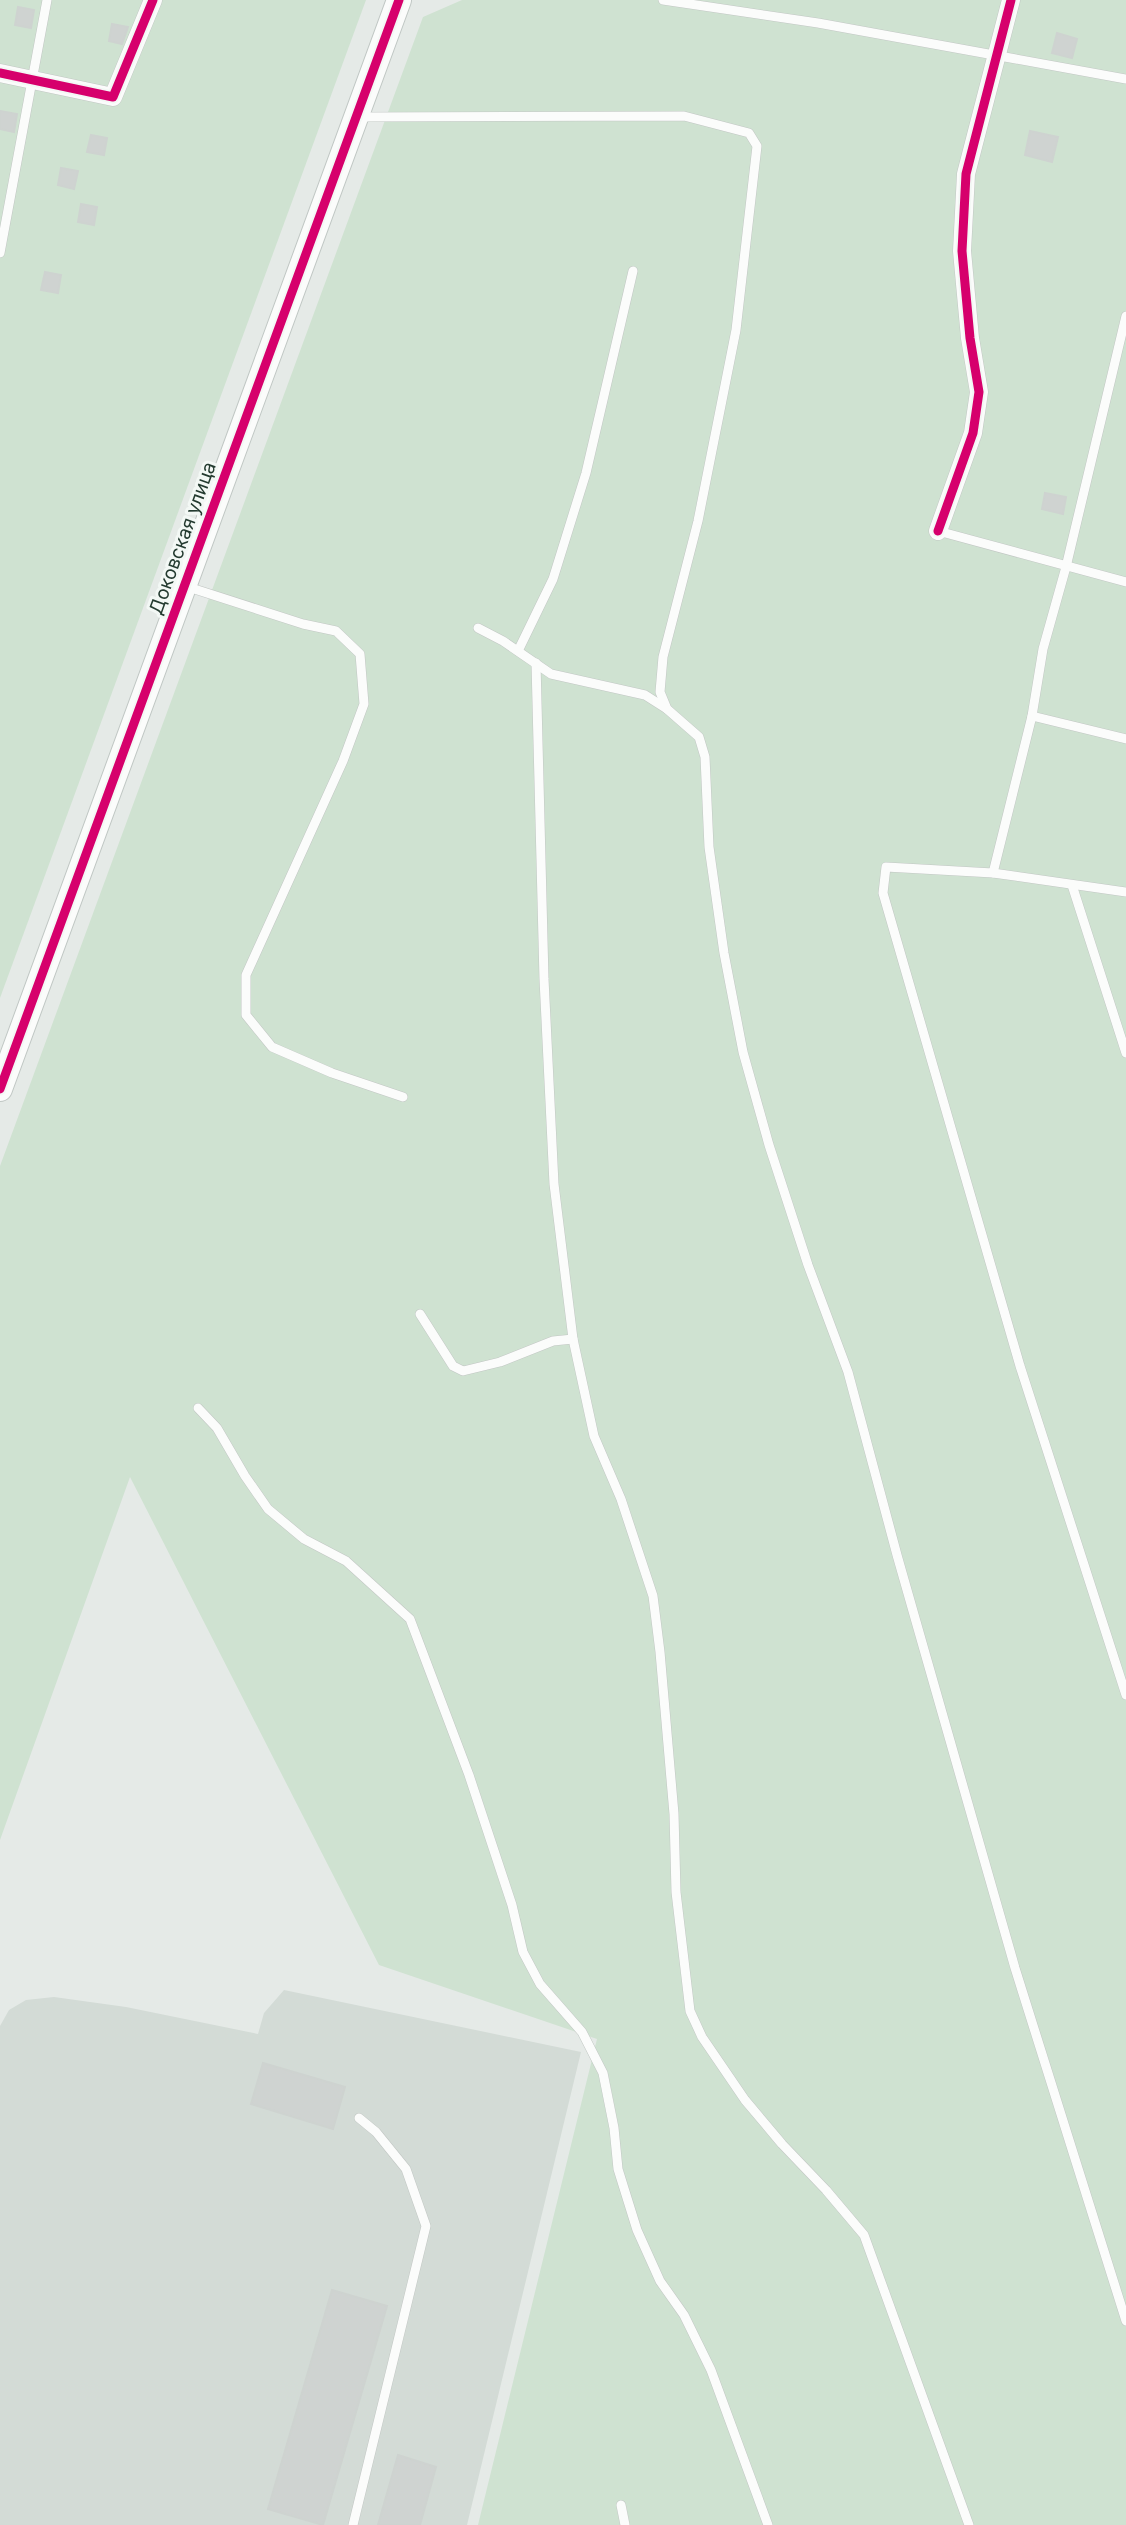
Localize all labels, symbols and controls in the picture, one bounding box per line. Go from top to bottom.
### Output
street label: Доковская улица [144,459,221,618]

